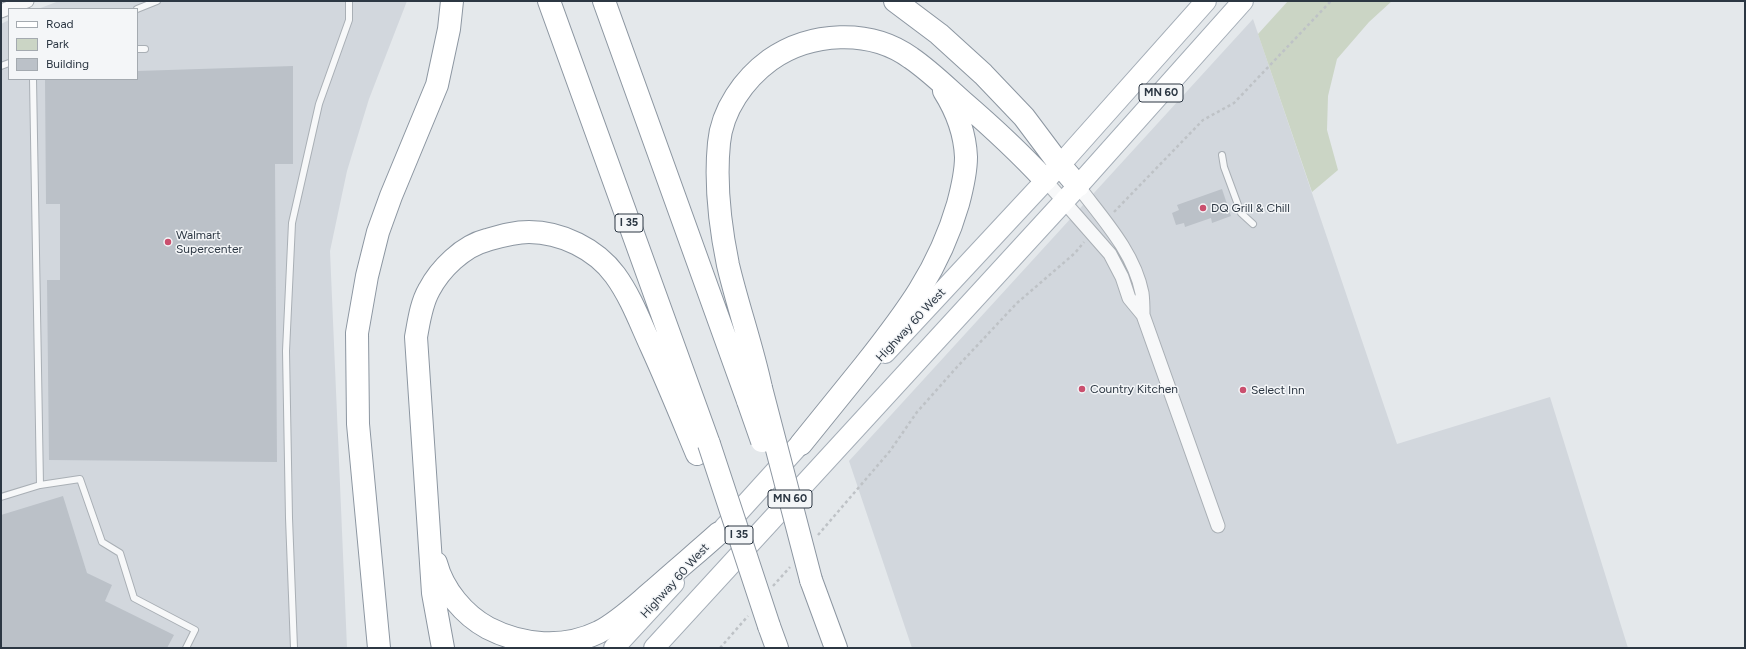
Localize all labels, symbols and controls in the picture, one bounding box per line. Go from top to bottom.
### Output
legend [8,8,138,80]
text: Road [46,17,74,31]
text: Park [46,37,69,51]
text: Building [46,57,89,71]
road number: MN 60 [1139,84,1183,102]
place label: DQ Grill & Chill [1211,201,1290,215]
marker: DQ Grill & Chill [1198,203,1208,213]
road number: I 35 [615,214,643,232]
place label: Walmart Supercenter [176,228,243,256]
marker: Walmart Supercenter [163,237,173,247]
street label: Highway 60 West [873,285,949,365]
place label: Country Kitchen [1090,382,1178,396]
place label: Select Inn [1251,383,1305,397]
marker: Country Kitchen [1077,384,1087,394]
marker: Select Inn [1238,385,1248,395]
road number: MN 60 [768,490,812,508]
road number: I 35 [725,526,753,544]
street label: Highway 60 West [638,541,712,621]

